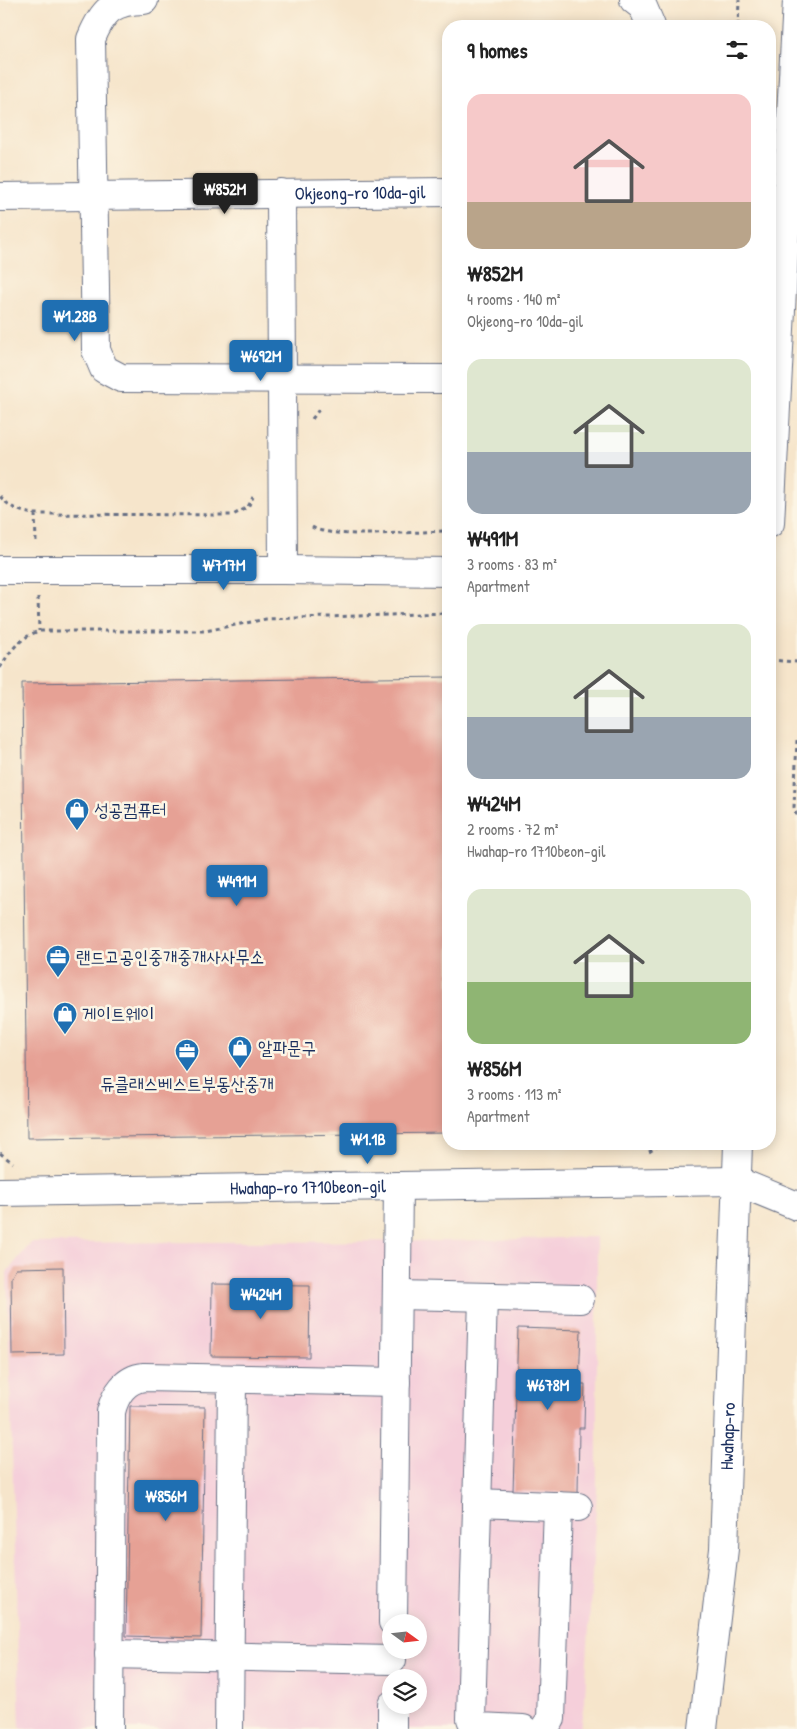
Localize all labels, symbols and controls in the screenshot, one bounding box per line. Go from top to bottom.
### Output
text: 9 homes [467,36,528,65]
icon: filters [723,36,751,64]
icon: home [564,126,654,216]
pin: ₩852M [190,172,260,215]
text: ₩852M [204,178,246,200]
street label: Okjeong-ro 10da-gil [294,179,426,206]
text: ₩852M [467,259,523,288]
text: 4 rooms · 140 m² [467,288,561,310]
pin: ₩1.28B [34,300,116,342]
text: ₩1.28B [53,305,97,327]
text: Okjeong-ro 10da-gil [467,310,583,332]
pin: ₩692M [226,340,296,382]
text: ₩692M [240,345,282,367]
icon: home [564,391,654,481]
text: ₩491M [467,524,518,553]
pin: ₩717M [189,548,259,591]
text: 3 rooms · 83 m² [467,553,557,575]
text: ₩717M [202,554,246,576]
text: Apartment [467,575,530,597]
icon: home [564,656,654,746]
text: ₩424M [467,789,521,818]
shop icon: 성공컴퓨터 [64,797,90,831]
place label: 성공컴퓨터 [94,797,166,822]
text: 2 rooms · 72 m² [467,818,558,840]
text: Hwahap-ro 1710beon-gil [467,840,606,862]
pin: ₩491M [202,864,272,907]
text: ₩491M [217,870,257,892]
icon: home [564,921,654,1011]
office icon: 랜드고공인중개중개사사무소 [45,944,71,978]
place label: 랜드고공인중개중개사사무소 [76,944,264,969]
shop icon: 게이트웨이 [52,1001,78,1035]
place label: 게이트웨이 [82,1001,154,1026]
shop icon: 알파문구 [227,1035,253,1069]
place label: 알파문구 [258,1035,316,1060]
office icon: 듀클래스베스트부동산중개 [174,1038,200,1072]
text: ₩856M [467,1054,521,1083]
place label: 듀클래스베스트부동산중개 [100,1071,274,1096]
text: 3 rooms · 113 m² [467,1083,562,1105]
text: Apartment [467,1105,530,1127]
pin: ₩1.1B [333,1122,403,1165]
text: ₩1.1B [350,1128,386,1150]
street label: Hwahap-ro 1710beon-gil [230,1173,386,1201]
pin: ₩424M [226,1278,296,1320]
text: ₩424M [241,1283,281,1305]
pin: ₩678M [513,1368,583,1411]
text: ₩678M [527,1374,569,1396]
street label: Hwahap-ro [714,1402,741,1471]
pin: ₩856M [131,1480,201,1522]
text: ₩856M [145,1485,187,1507]
north arrow [382,1614,428,1659]
map controls [382,1614,427,1714]
button: layers [382,1669,427,1714]

